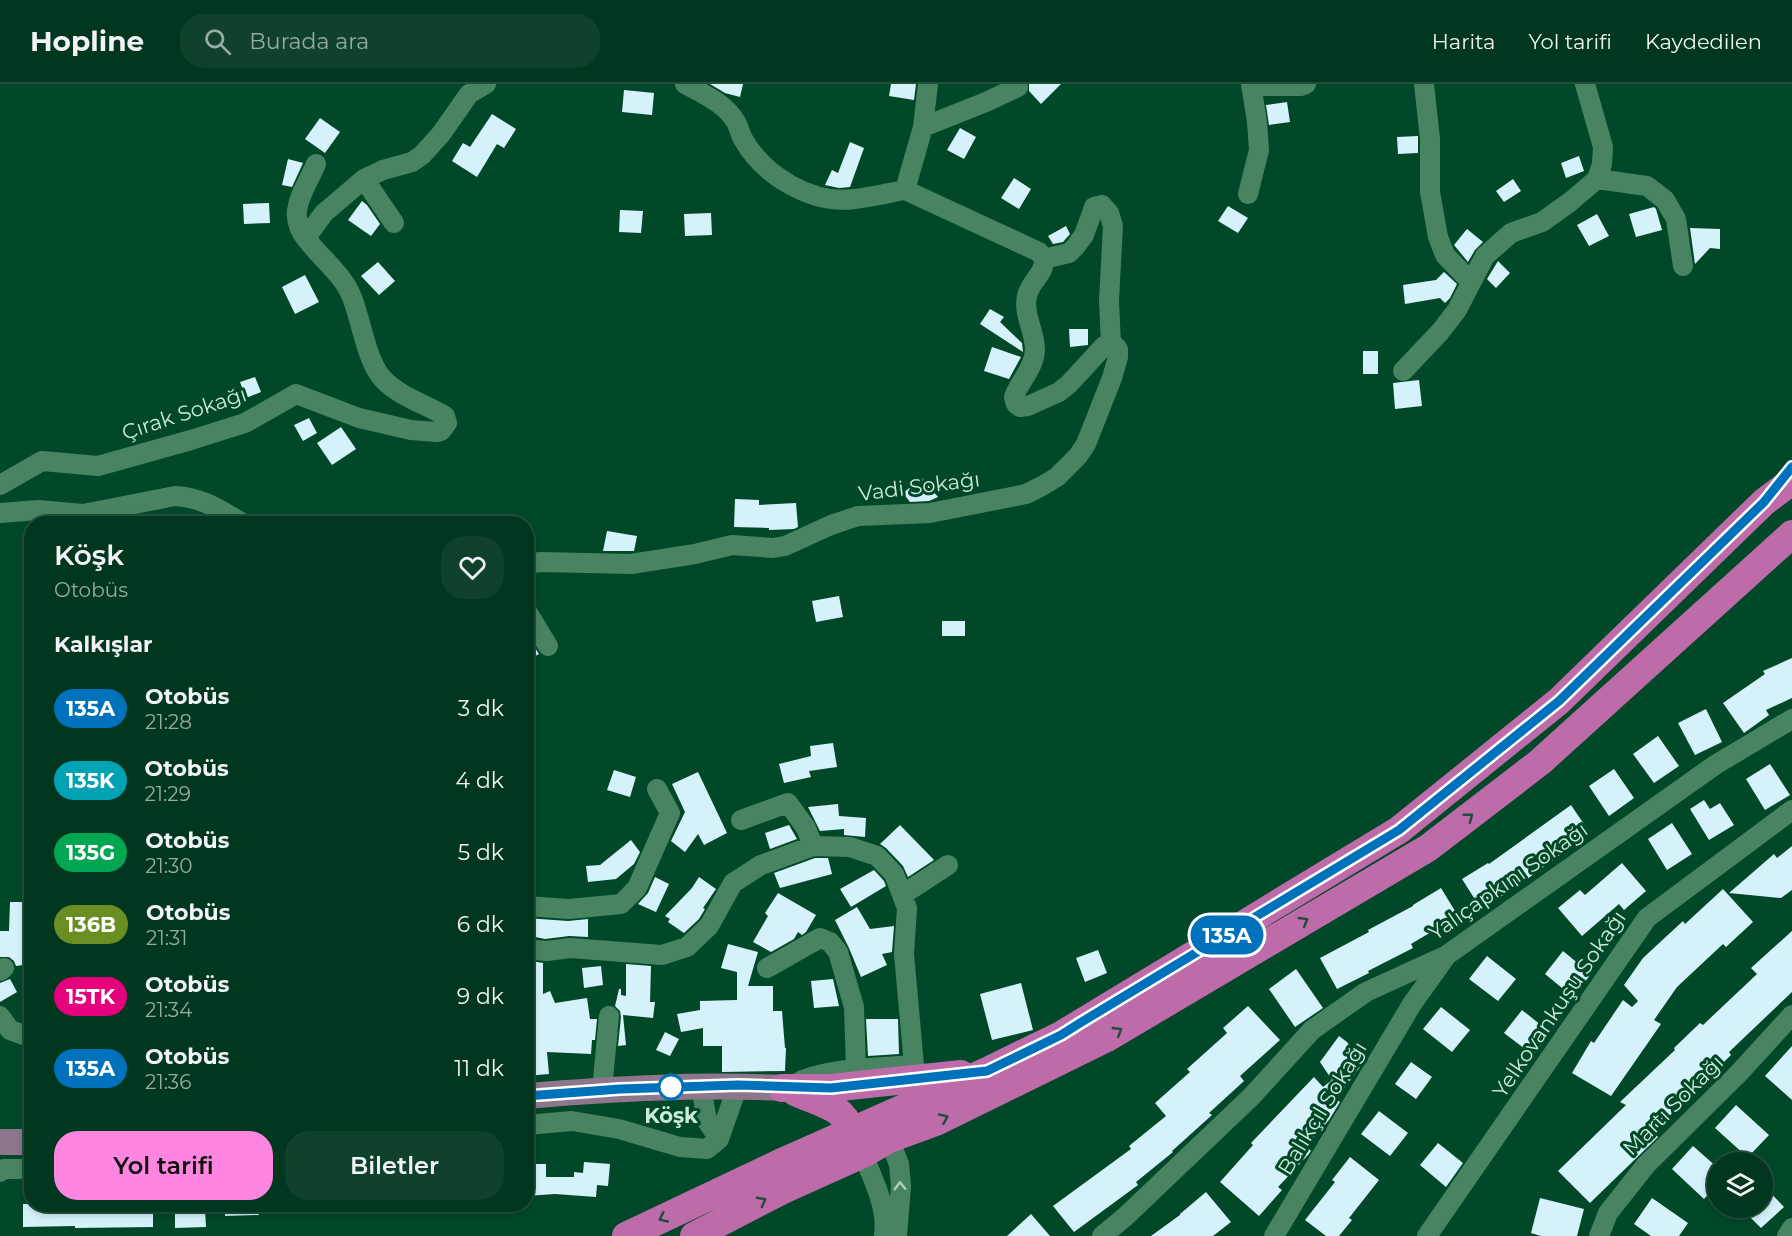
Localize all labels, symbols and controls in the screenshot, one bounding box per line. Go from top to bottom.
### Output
search box [180,14,600,68]
text: Hopline [30,24,144,58]
icon: search [201,25,234,58]
text: Burada ara [249,28,369,55]
text: Harita [1432,29,1495,54]
text: Yol tarifi [1528,29,1612,54]
text: Kaydedilen [1645,29,1762,54]
street label: Çırak Sokağı [119,381,249,445]
street label: Vadi Sokağı [857,466,981,506]
button: heart [441,536,504,599]
text: Köşk [54,538,124,572]
text: Otobüs [54,578,128,602]
text: Kalkışlar [54,631,153,658]
text: Otobüs [145,683,229,710]
text: 3 dk [458,695,504,722]
text: 135A [66,696,115,721]
text: 21:28 [145,710,192,734]
text: Otobüs [145,755,229,782]
text: 4 dk [456,767,504,794]
text: 135K [66,768,115,793]
text: 21:29 [145,782,191,806]
one-way arrow [1462,813,1473,824]
street label: Yalıçapkını Sokağı [1424,817,1592,945]
text: Otobüs [145,827,229,854]
text: 5 dk [458,839,504,866]
text: 135G [66,840,115,865]
text: 21:30 [145,854,192,878]
text: Otobüs [146,899,230,926]
street label: Yelkovankuşu Sokağı [1487,906,1631,1102]
text: 6 dk [457,911,504,938]
text: 136B [66,912,116,937]
line badge: 135A [1185,916,1269,954]
one-way arrow [1298,917,1308,929]
text: 135A [1202,923,1252,948]
text: 21:31 [146,926,187,950]
text: Otobüs [145,971,229,998]
text: 9 dk [457,983,504,1010]
text: 15TK [66,984,115,1009]
text: 21:34 [145,998,192,1022]
one-way arrow [1112,1027,1122,1038]
street label: Balıkçıl Sokağı [1272,1037,1372,1179]
text: Otobüs [145,1043,229,1070]
street label: Martı Sokağı [1618,1050,1728,1160]
text: 11 dk [454,1055,504,1082]
text: 135A [66,1056,115,1081]
text: 21:36 [145,1070,191,1094]
marker: Köşk [658,1074,684,1100]
place label: Köşk [644,1103,698,1128]
one-way arrow [937,1113,948,1125]
button: Yol tarifi [54,1131,273,1200]
button: Biletler [285,1131,504,1200]
map controls [1707,1152,1773,1218]
button: layers [1707,1152,1773,1218]
one-way arrow [894,1182,907,1191]
one-way arrow [755,1197,766,1208]
one-way arrow [658,1211,669,1223]

